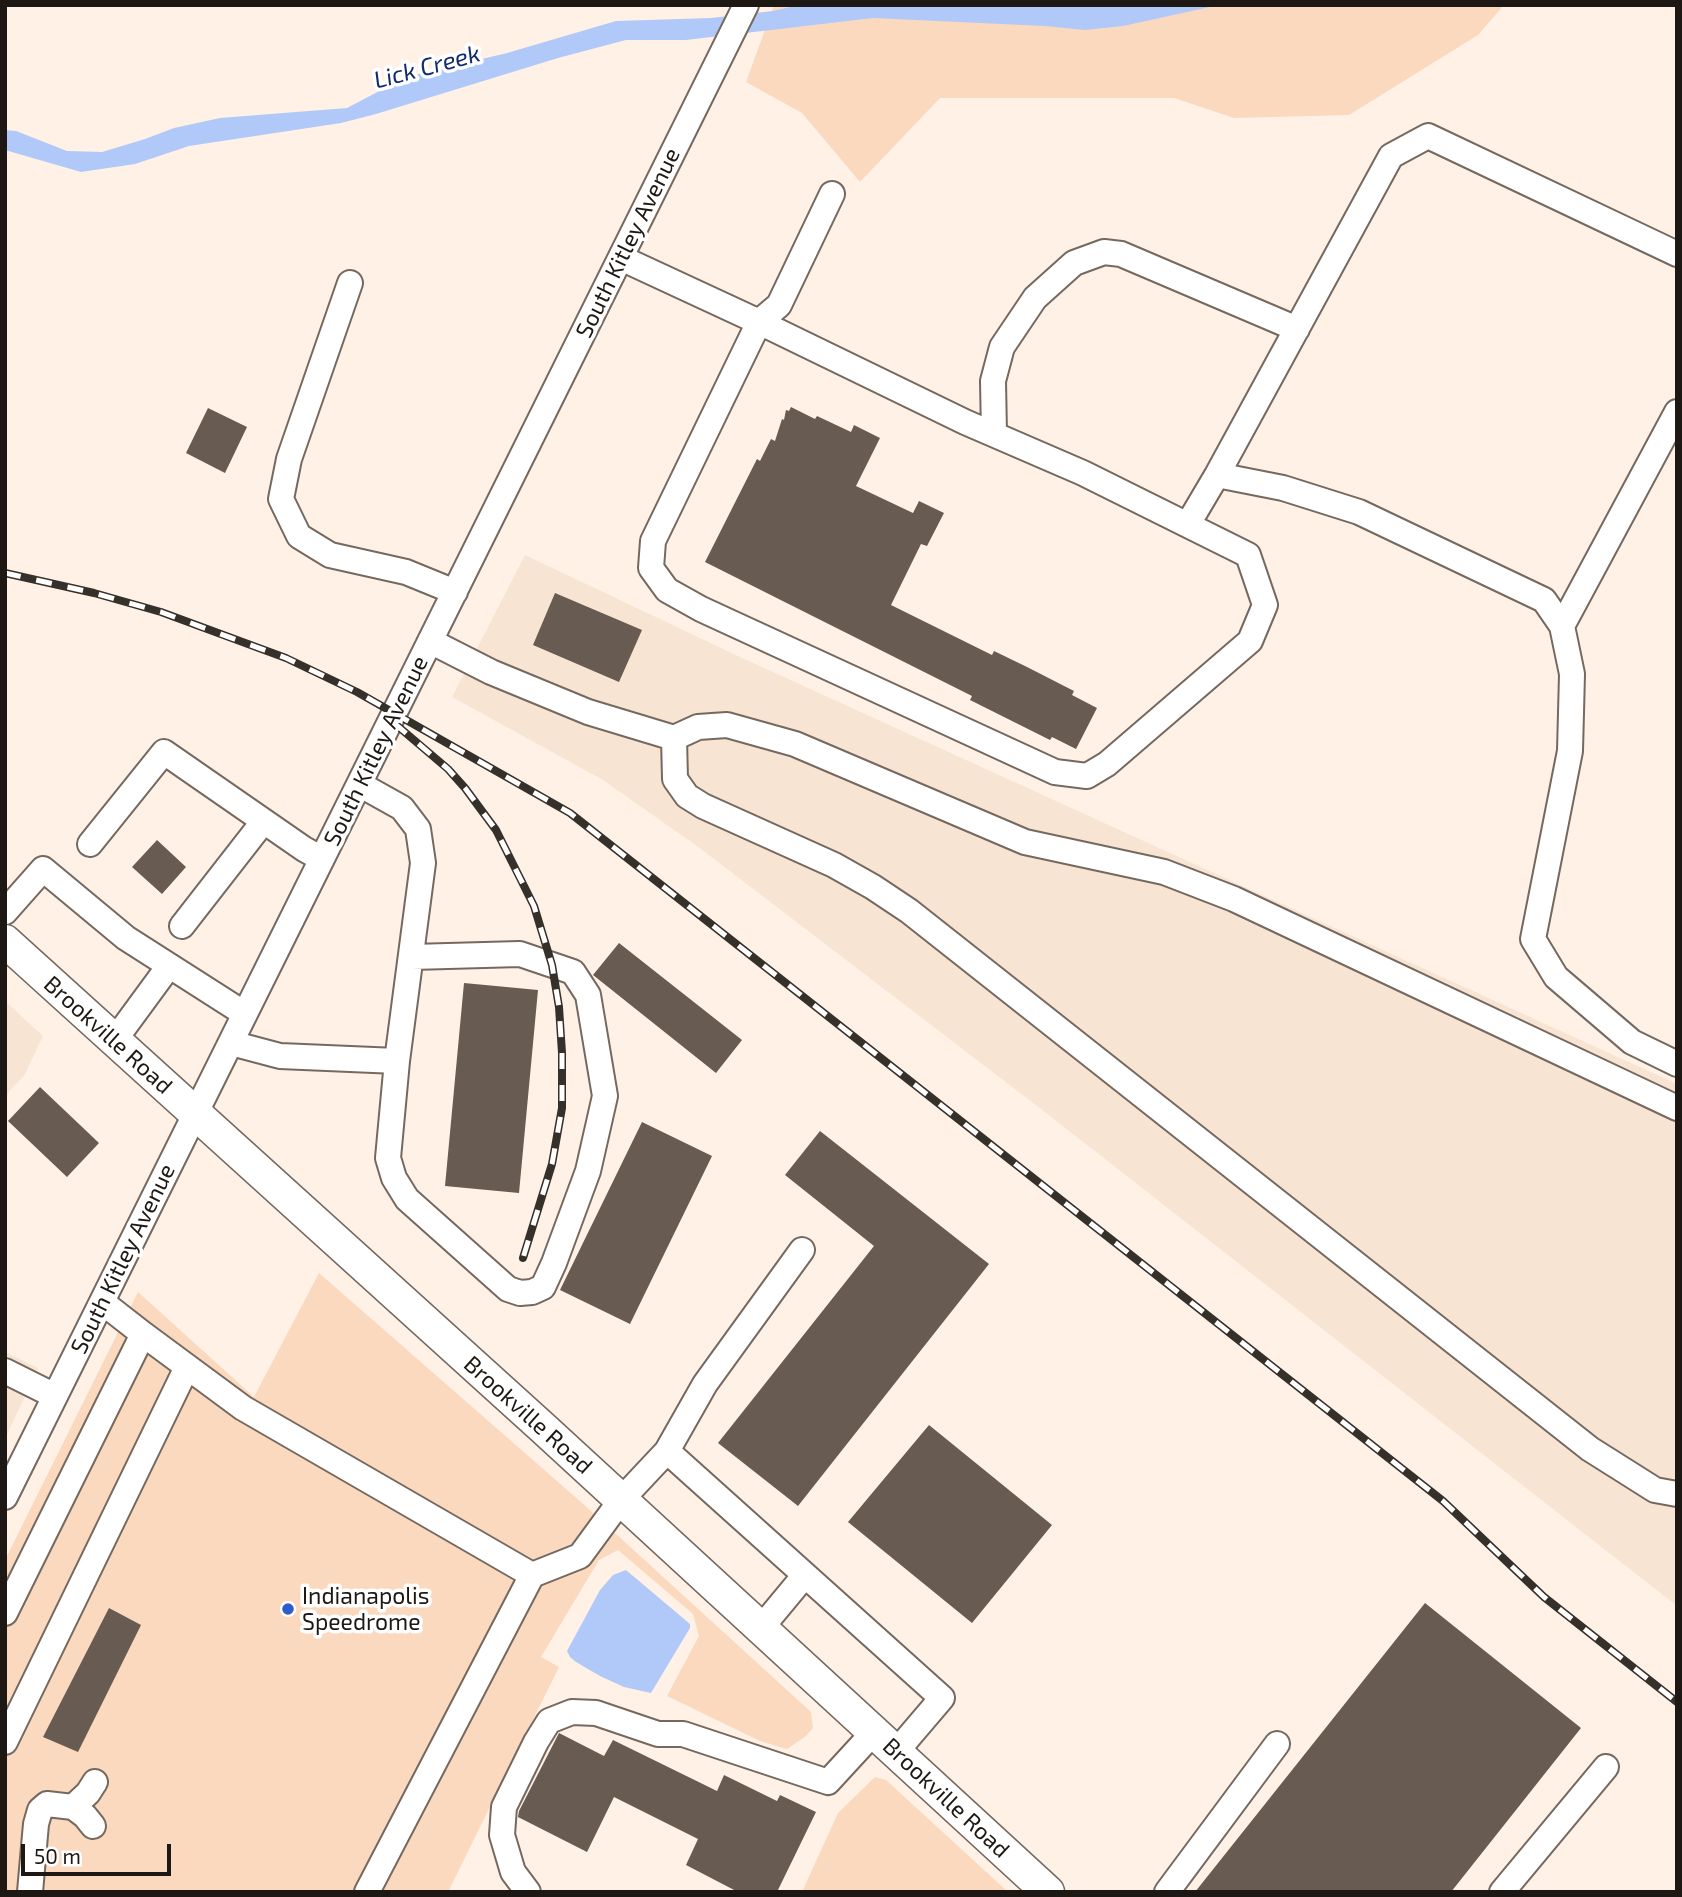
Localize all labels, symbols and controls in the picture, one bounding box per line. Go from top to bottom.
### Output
water label: Lick Creek [371,39,483,95]
street label: South Kitley Avenue [570,144,686,342]
street label: South Kitley Avenue [318,652,434,850]
street label: Brookville Road [38,970,178,1100]
street label: South Kitley Avenue [65,1160,181,1358]
street label: Brookville Road [458,1350,598,1480]
place label: Indianapolis Speedrome [302,1582,430,1636]
marker: Indianapolis Speedrome [280,1601,296,1617]
street label: Brookville Road [877,1732,1015,1864]
scale bar [24,1830,175,1874]
text: 50 m [34,1843,81,1868]

